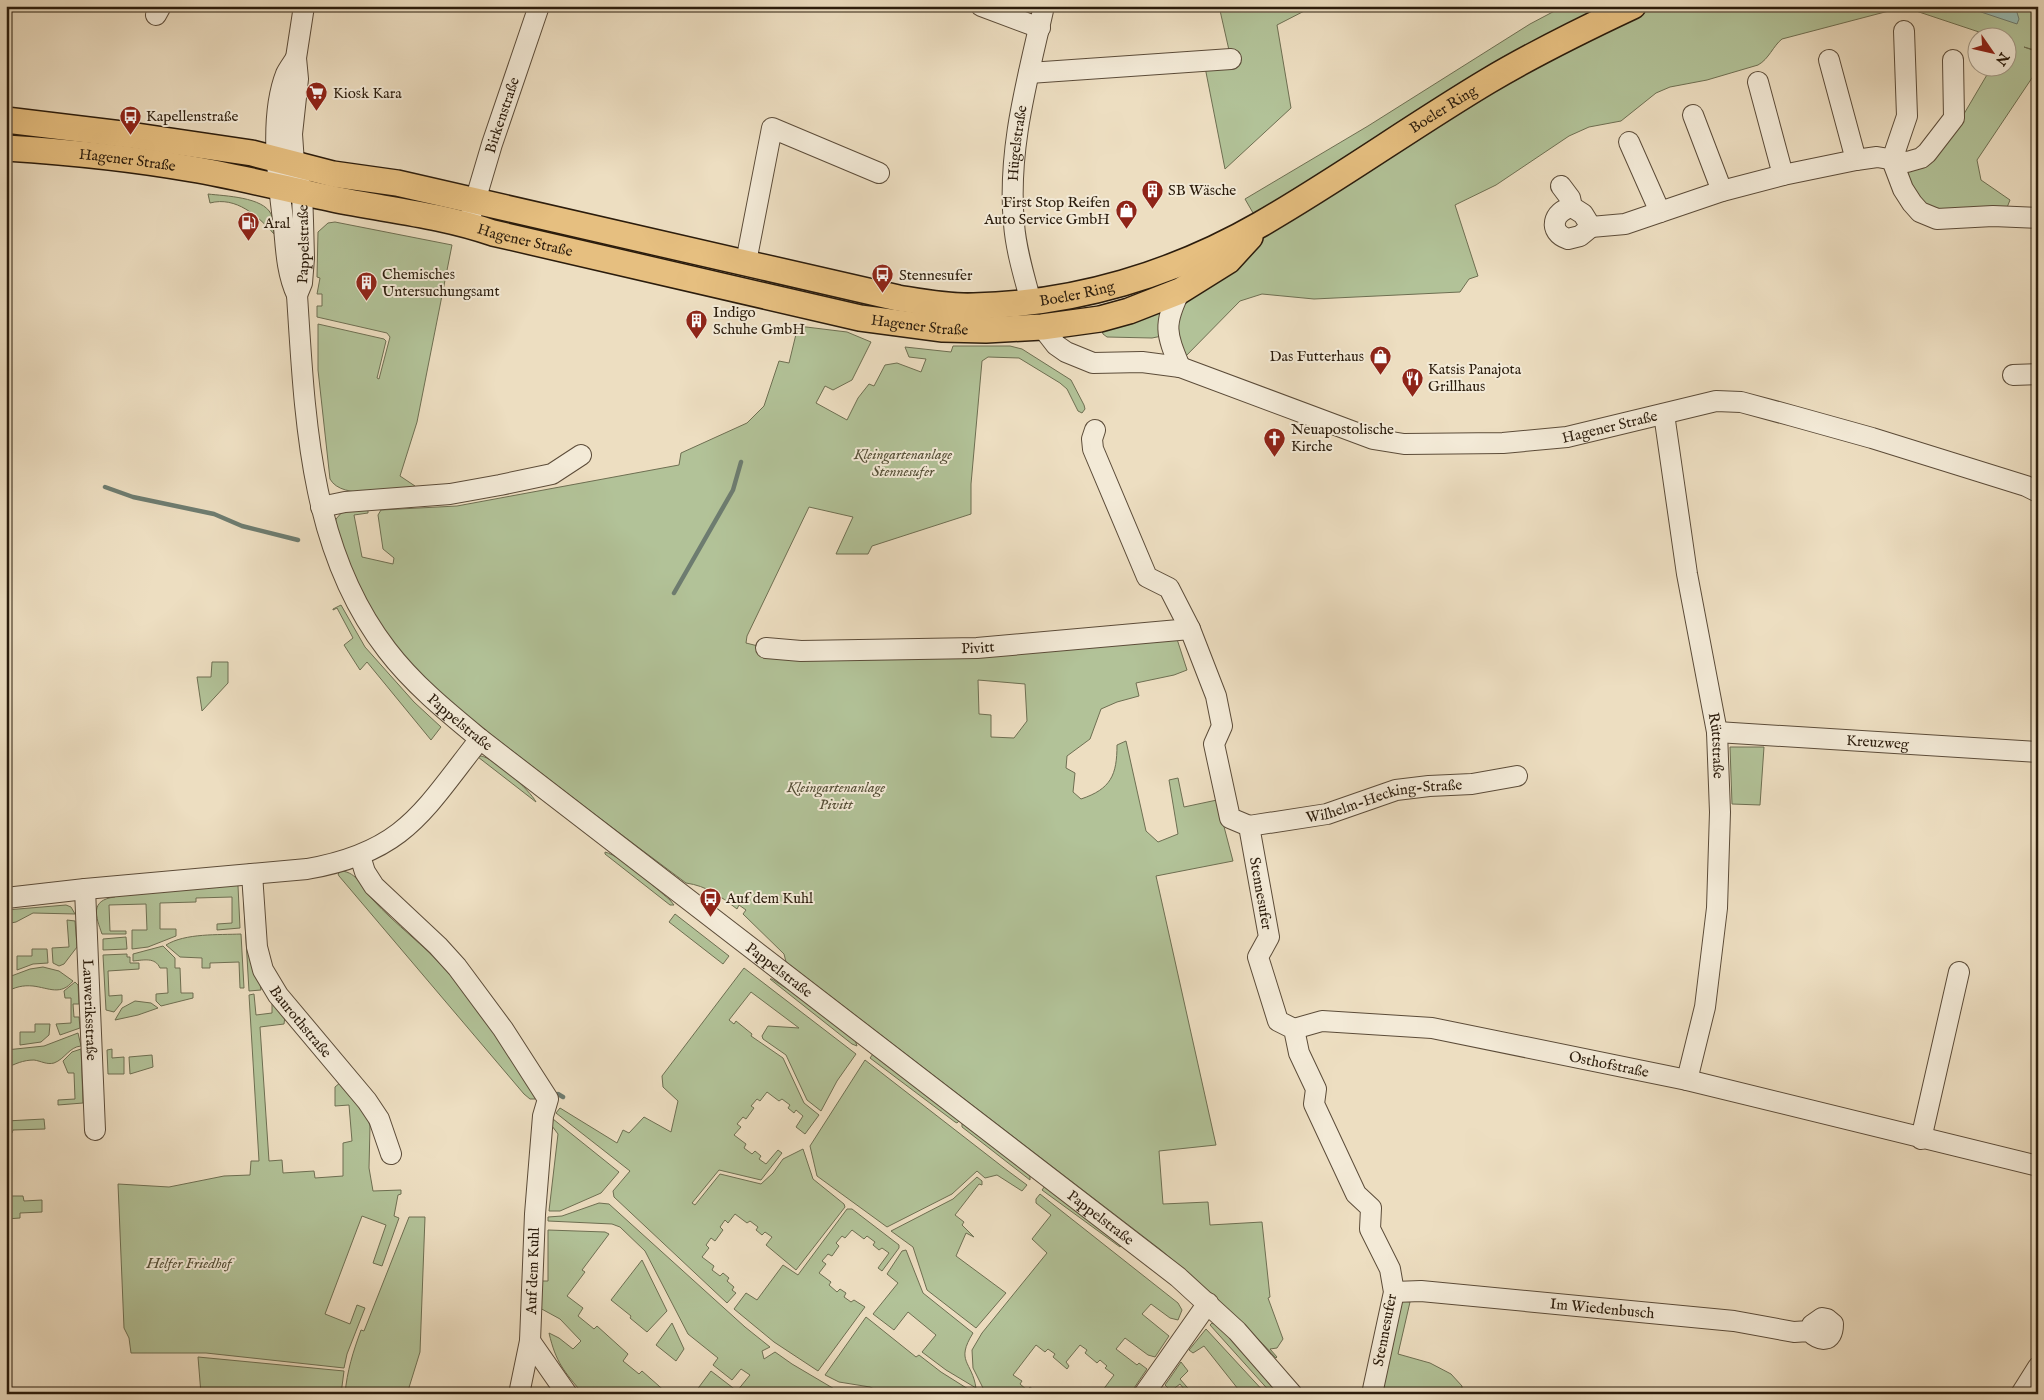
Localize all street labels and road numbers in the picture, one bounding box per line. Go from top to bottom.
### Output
street label: Birkenstraße [480,74,524,155]
street label: Boeler Ring [1406,80,1481,137]
street label: Hügelstraße [1003,103,1031,182]
street label: Hagener Straße [78,144,177,176]
street label: Pappelstraße [292,204,314,284]
street label: Hagener Straße [475,219,575,261]
street label: Boeler Ring [1038,276,1117,310]
street label: Hagener Straße [870,310,968,339]
street label: Hagener Straße [1560,406,1659,447]
street label: Pivitt [961,637,995,658]
street label: Pappelstraße [424,689,497,755]
street label: Rüttstraße [1704,711,1728,779]
street label: Kreuzweg [1846,731,1910,754]
street label: Wilhelm-Hecking-Straße [1305,775,1463,827]
street label: Stennesufer [1245,855,1277,932]
street label: Pappelstraße [742,938,817,1002]
street label: Lauweriksstraße [78,959,102,1061]
street label: Baurothstraße [265,982,336,1062]
street label: Osthofstraße [1567,1047,1651,1082]
street label: Pappelstraße [1064,1186,1138,1249]
street label: Auf dem Kuhl [522,1226,544,1316]
street label: Stennesufer [1369,1292,1401,1368]
street label: Im Wiedenbusch [1549,1294,1655,1323]

